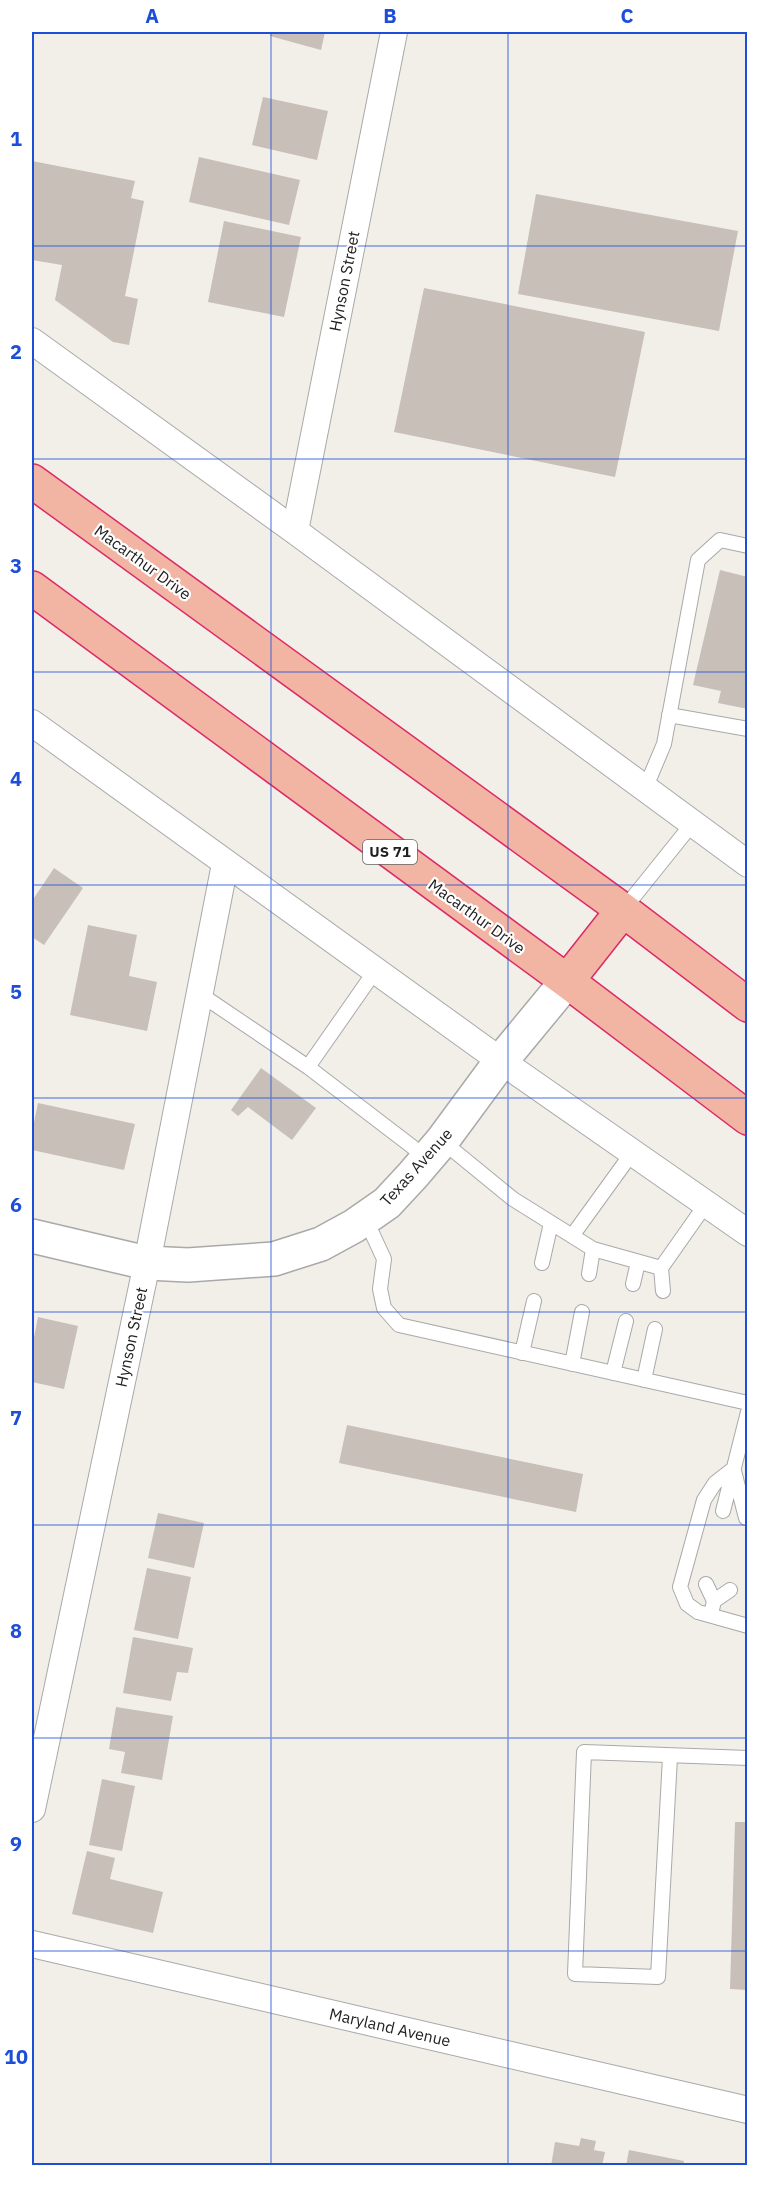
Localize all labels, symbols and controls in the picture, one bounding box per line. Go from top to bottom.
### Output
text: A [145,2,159,29]
text: B [383,2,397,29]
text: C [620,2,634,29]
text: 1 [10,125,22,152]
street label: Hynson Street [324,229,364,333]
text: 2 [10,338,22,365]
street label: Macarthur Drive [91,520,195,604]
text: 3 [10,552,22,579]
text: 4 [10,765,22,792]
road number: US 71 [363,840,417,864]
street label: Macarthur Drive [425,874,529,958]
text: 5 [10,978,22,1005]
street label: Texas Avenue [376,1124,456,1210]
text: 6 [10,1191,22,1218]
street label: Hynson Street [111,1285,151,1389]
text: 7 [10,1404,22,1431]
text: 8 [10,1617,22,1644]
text: 9 [10,1830,22,1857]
street label: Maryland Avenue [327,2003,453,2051]
text: 10 [4,2043,28,2070]

